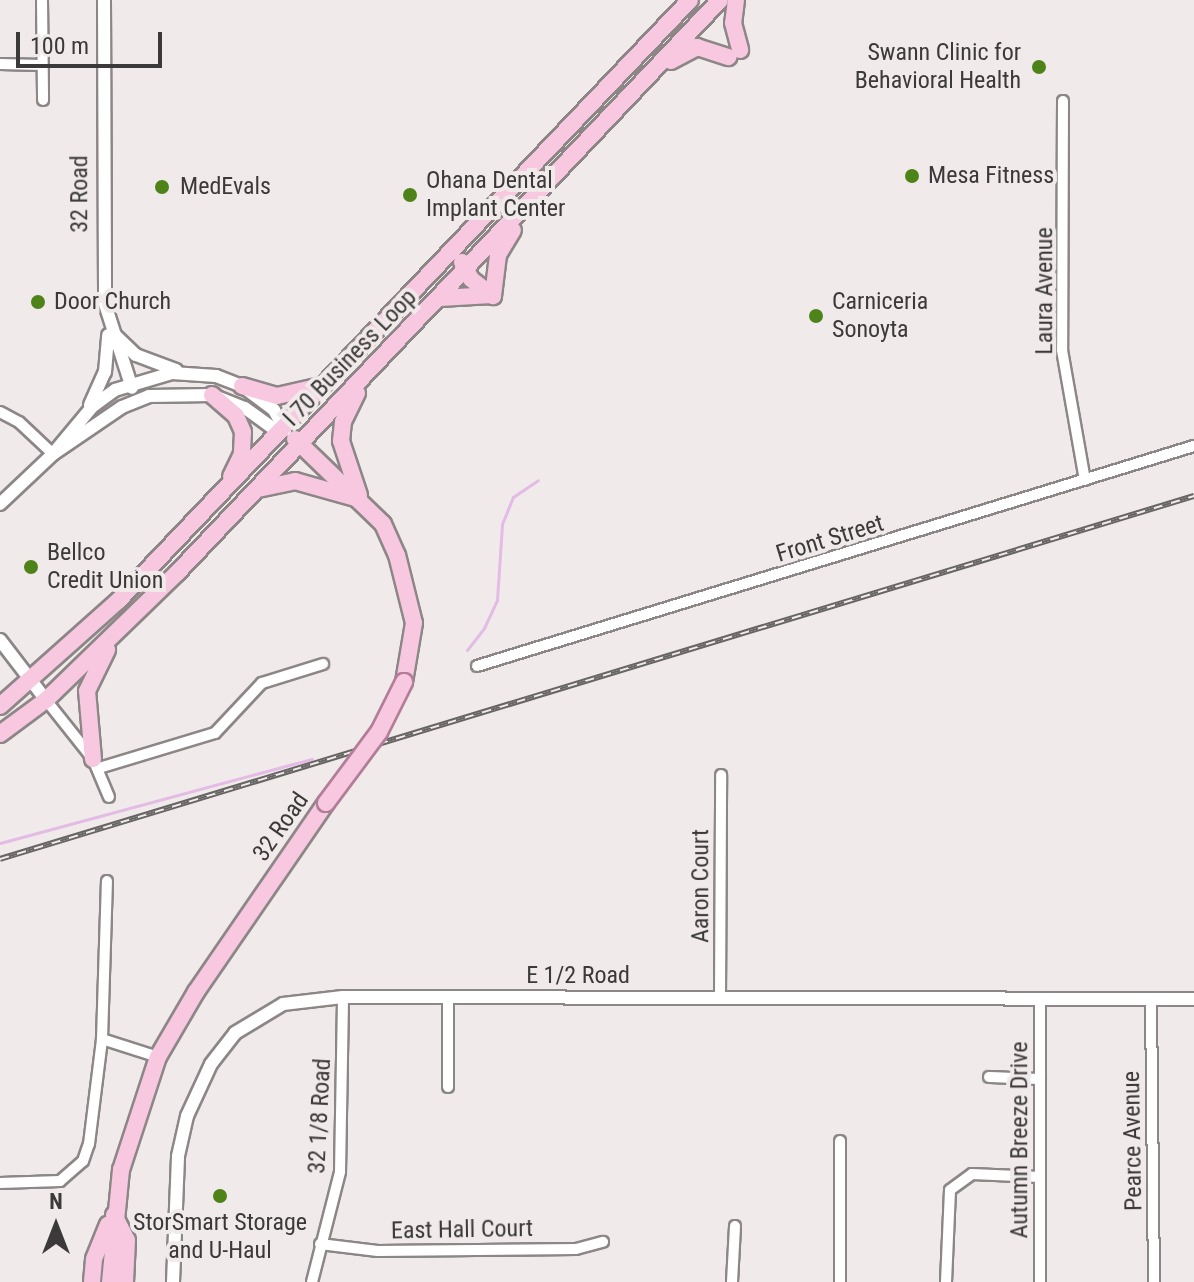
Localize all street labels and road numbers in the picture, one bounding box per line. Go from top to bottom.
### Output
street label: 32 Road [66,155,94,233]
street label: Laura Avenue [1031,227,1059,355]
street label: I 70 Business Loop [277,283,423,433]
street label: Front Street [773,509,887,569]
street label: 32 Road [247,787,315,867]
street label: Aaron Court [687,829,715,943]
street label: E 1/2 Road [526,962,630,990]
street label: Autumn Breeze Drive [1006,1042,1034,1238]
street label: 32 1/8 Road [303,1058,337,1174]
street label: Pearce Avenue [1117,1071,1149,1211]
street label: East Hall Court [391,1214,533,1246]

